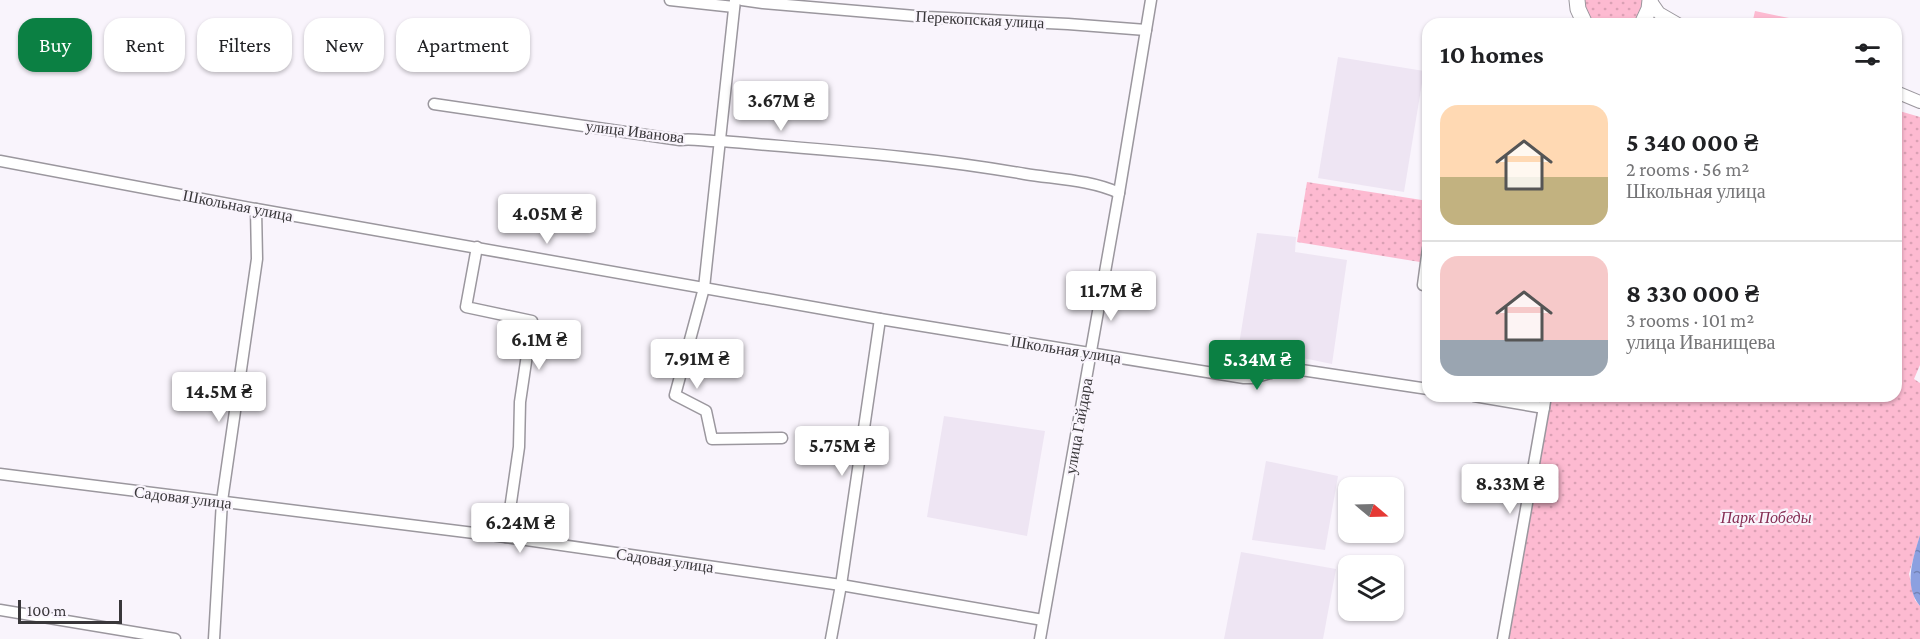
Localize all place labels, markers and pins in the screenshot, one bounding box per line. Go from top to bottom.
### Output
pin: 3.67M ₴ [726,81,836,132]
pin: 4.05M ₴ [492,194,602,245]
pin: 11.7M ₴ [1056,271,1166,322]
pin: 6.1M ₴ [490,320,588,371]
pin: 7.91M ₴ [642,339,752,390]
pin: 5.34M ₴ [1202,340,1312,391]
pin: 14.5M ₴ [164,372,274,423]
pin: 5.75M ₴ [787,426,897,477]
pin: 8.33M ₴ [1455,464,1565,515]
pin: 6.24M ₴ [465,503,575,554]

